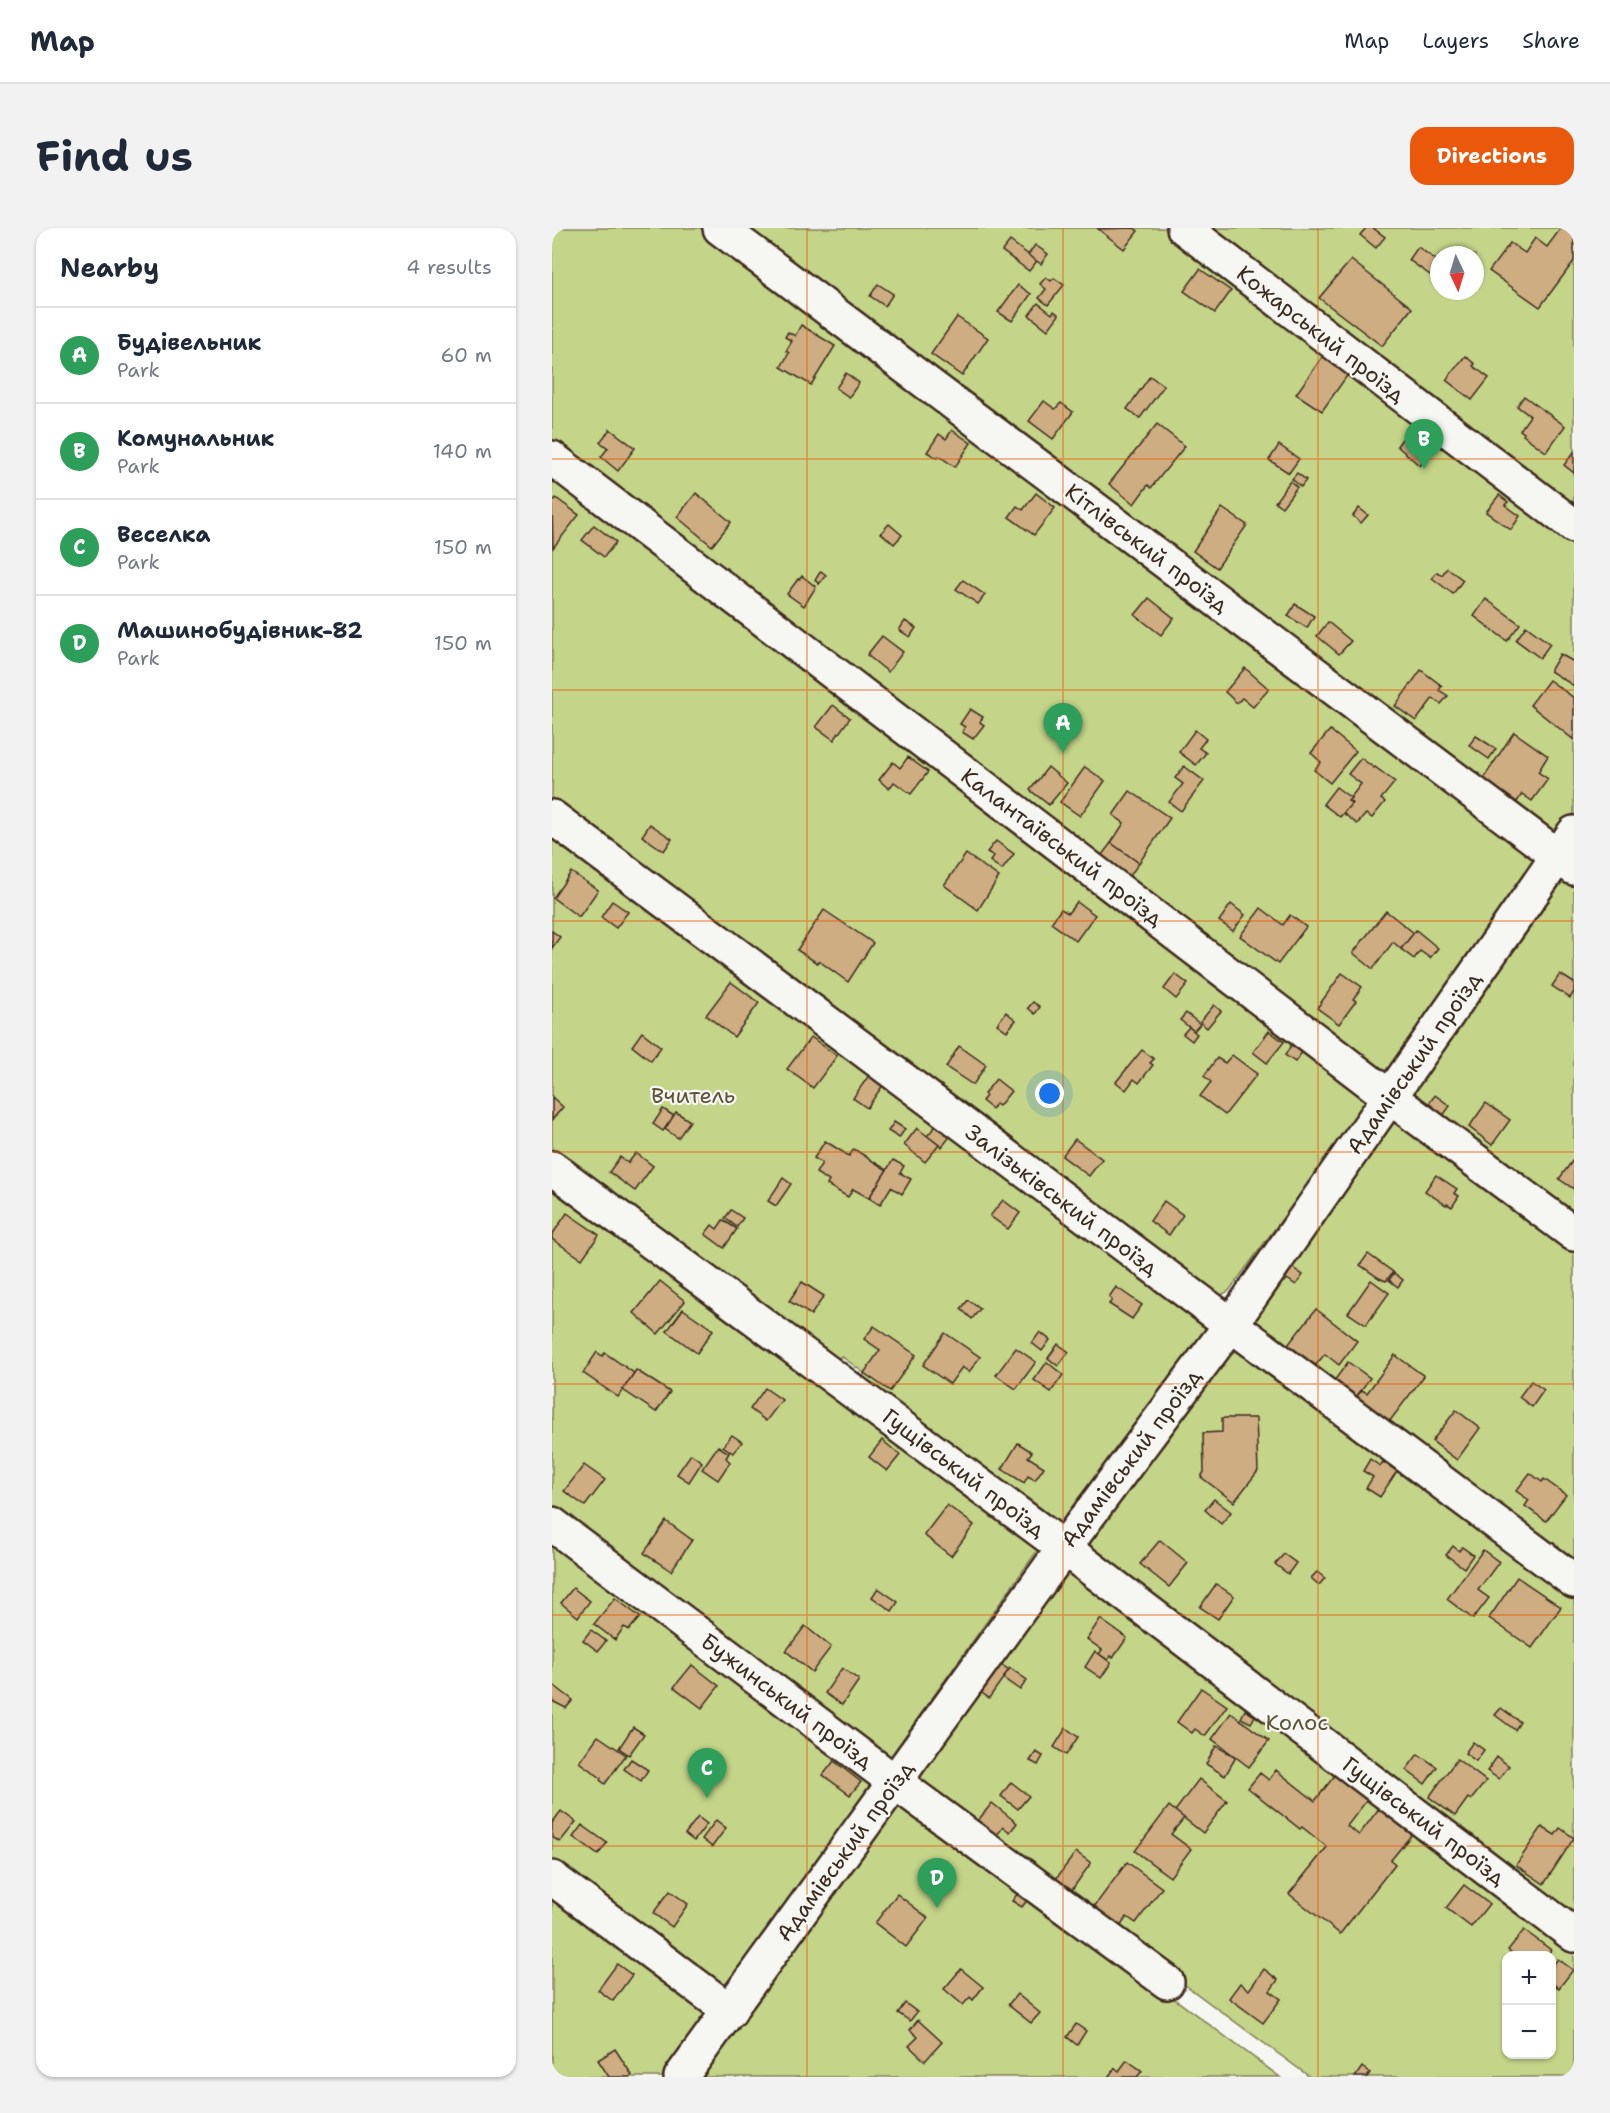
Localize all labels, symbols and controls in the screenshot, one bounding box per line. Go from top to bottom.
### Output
text: Map [30,22,95,60]
text: Map [1344,27,1389,55]
text: Layers [1422,27,1489,55]
text: Share [1522,27,1580,55]
button: Directions [1410,127,1574,185]
text: Find us [36,128,193,184]
north arrow [1430,246,1484,300]
text: Nearby [60,250,159,285]
text: 4 results [406,254,492,280]
street label: Кожарський проїзд [1231,259,1411,409]
text: Будівельник [117,328,261,357]
text: A [72,342,87,368]
text: 60 m [440,342,492,368]
text: Park [117,357,160,383]
pin: B [1404,420,1444,469]
text: Комунальник [117,424,274,453]
text: B [73,438,86,464]
text: 140 m [433,438,492,464]
text: Park [117,453,160,479]
street label: Кітлівський проїзд [1059,477,1235,619]
text: Веселка [117,520,211,549]
text: C [73,534,86,560]
text: 150 m [434,534,492,560]
text: Park [117,549,160,575]
text: Машинобудівник-82 [117,616,363,645]
text: D [72,630,87,656]
text: 150 m [434,630,492,656]
text: Park [117,645,160,671]
pin: A [1044,704,1082,753]
street label: Калантаївський проїзд [955,761,1169,933]
street label: Адамівський проїзд [1340,966,1488,1160]
your location [1035,1079,1064,1108]
park label: Вчитель [651,1081,735,1110]
street label: Залізьківський проїзд [960,1118,1164,1282]
street label: Адамівський проїзд [1054,1363,1208,1553]
street label: Гущівський проїзд [877,1402,1052,1544]
street label: Бужинський проїзд [695,1627,879,1775]
park label: Колос [1266,1708,1328,1737]
pin: C [688,1748,726,1798]
street label: Гущівський проїзд [1337,1750,1512,1892]
street label: Адамівський проїзд [770,1755,920,1947]
pin: D [918,1858,956,1908]
map controls [1502,1951,1556,2059]
button: + [1502,1951,1556,2005]
button: − [1502,2005,1556,2059]

